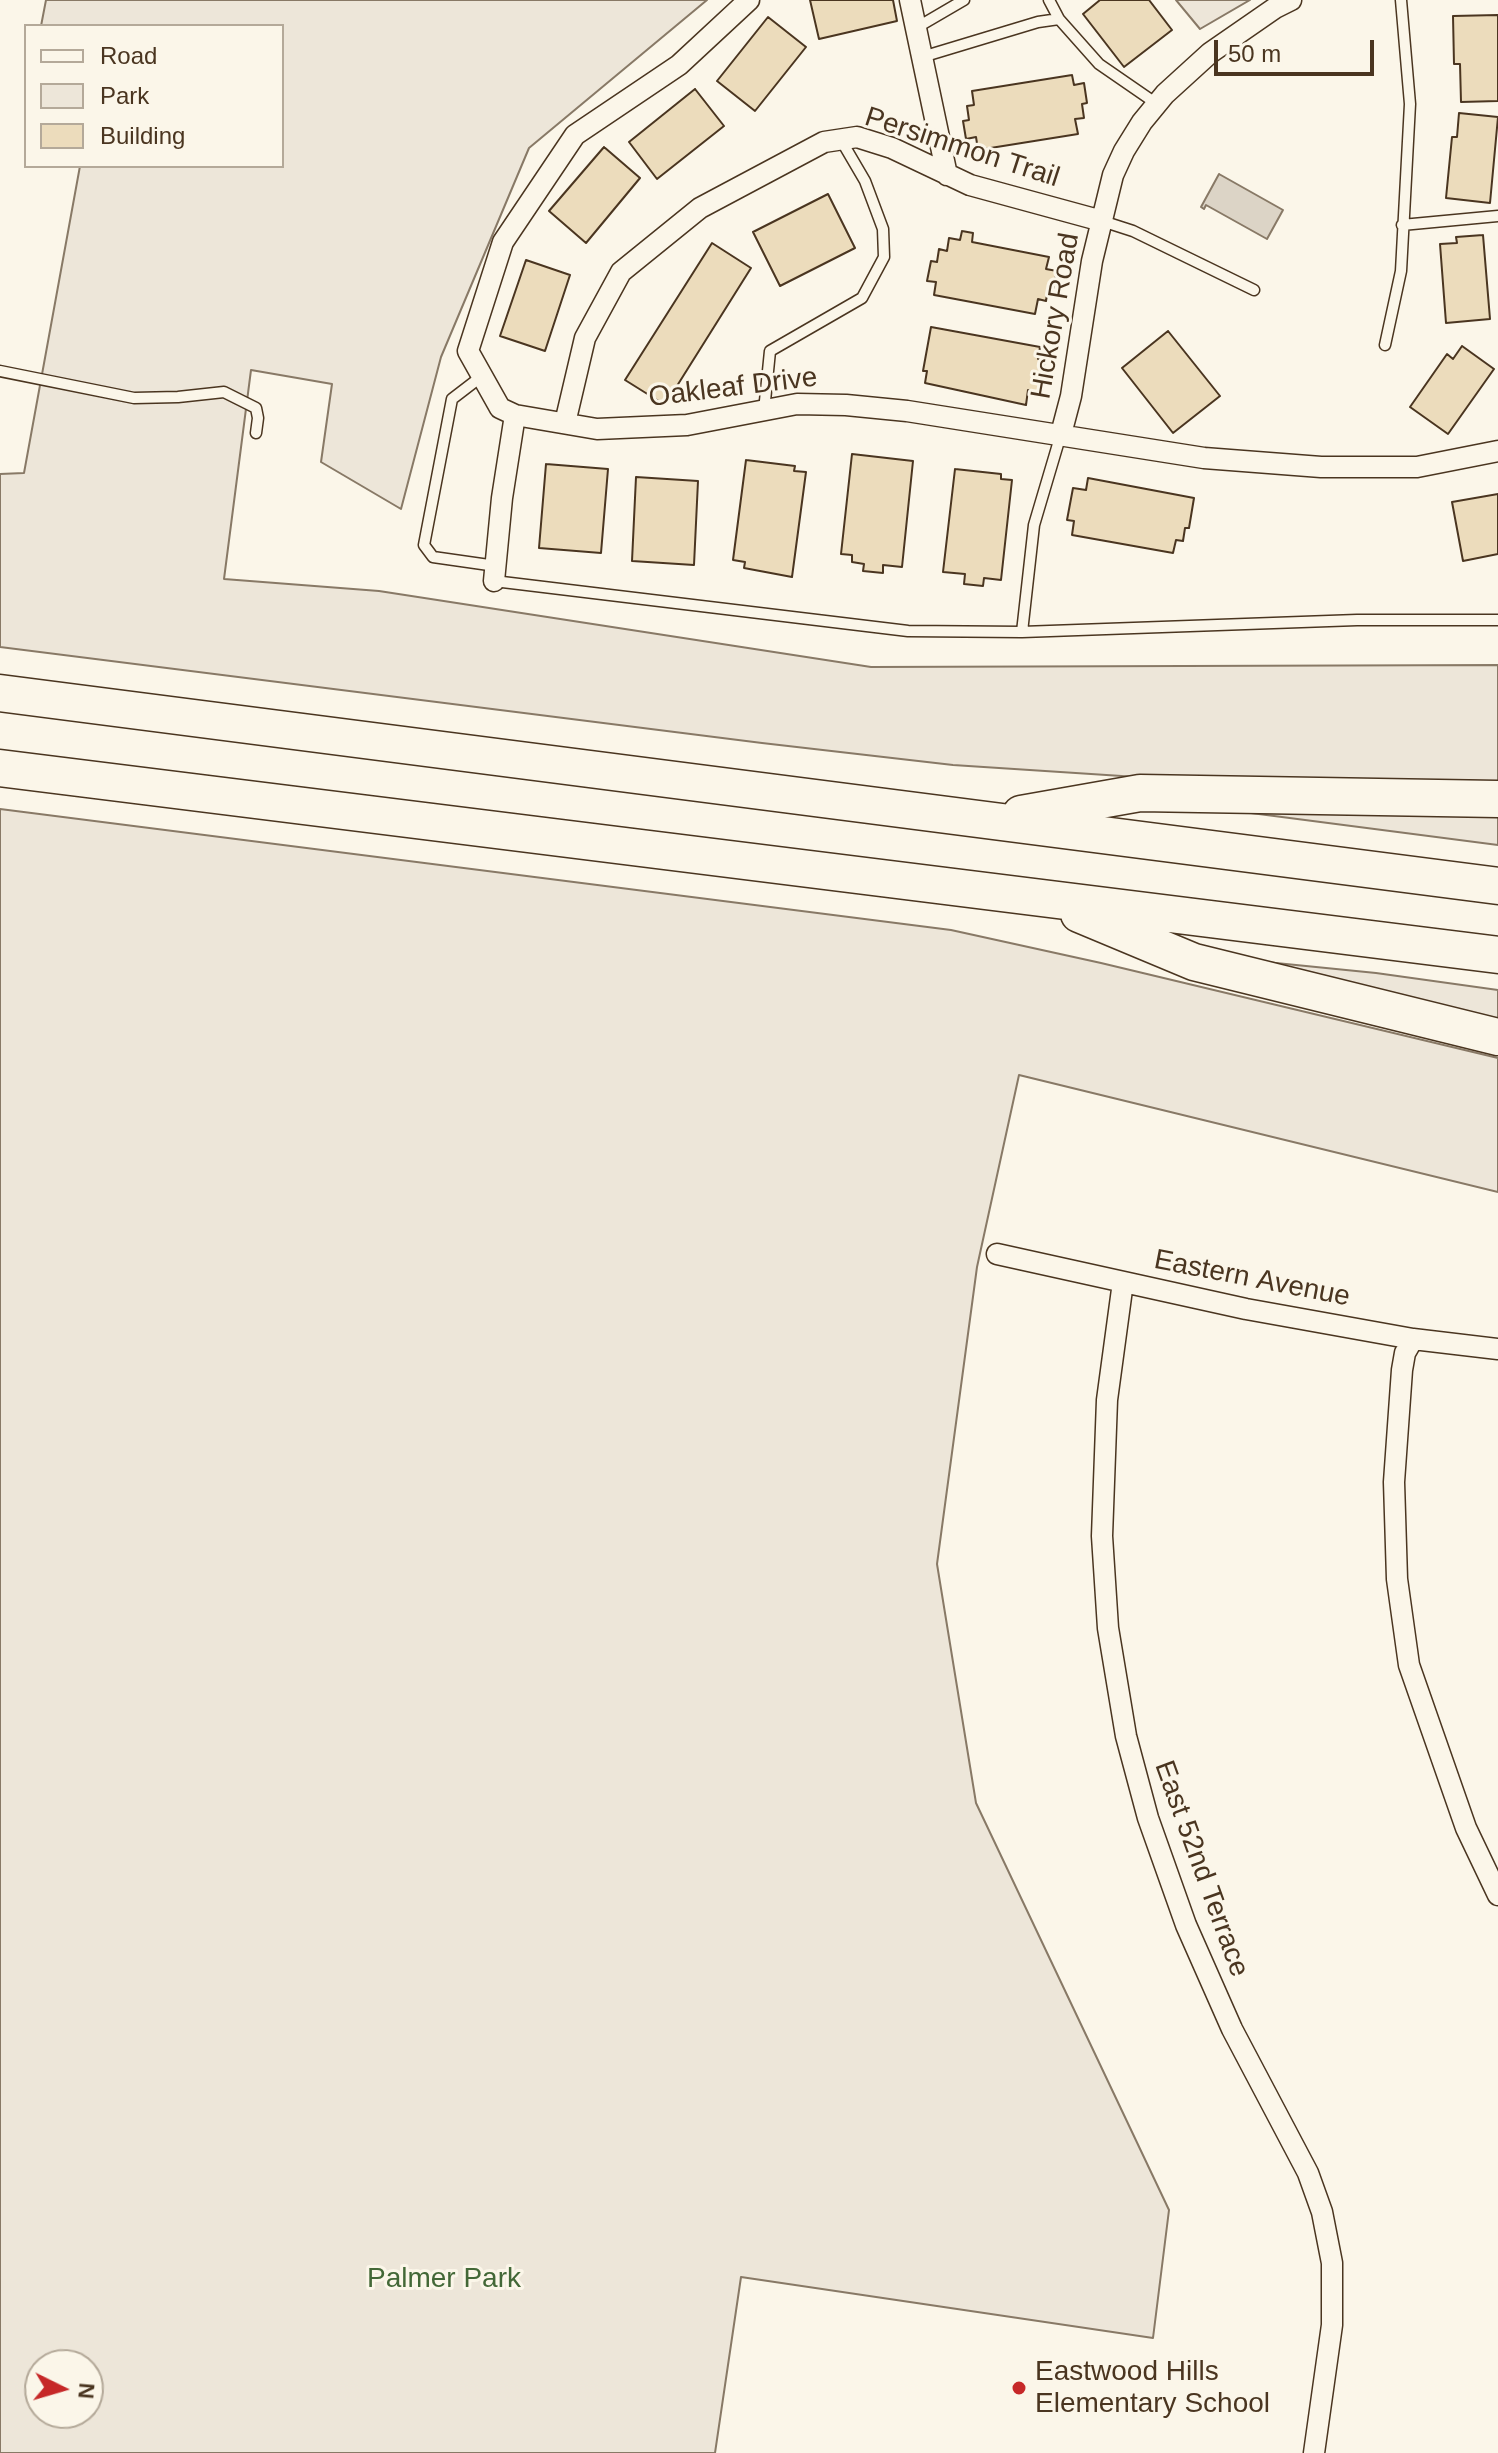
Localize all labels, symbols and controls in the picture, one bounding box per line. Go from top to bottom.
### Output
legend [24,24,284,168]
scale bar [1218,24,1378,74]
text: 50 m [1228,40,1281,67]
text: Road [100,42,157,69]
text: Park [100,82,149,109]
street label: Persimmon Trail [860,101,1064,195]
text: Building [100,122,185,149]
street label: Hickory Road [1025,230,1087,402]
street label: Oakleaf Drive [647,361,819,415]
street label: Eastern Avenue [1151,1244,1353,1314]
street label: East 52nd Terrace [1146,1756,1256,1982]
park label: Palmer Park [367,2262,521,2296]
north arrow [24,2349,104,2429]
place label: Eastwood Hills Elementary School [1035,2355,1270,2421]
marker: Eastwood Hills Elementary School [1010,2379,1028,2397]
text: N [73,2382,100,2400]

